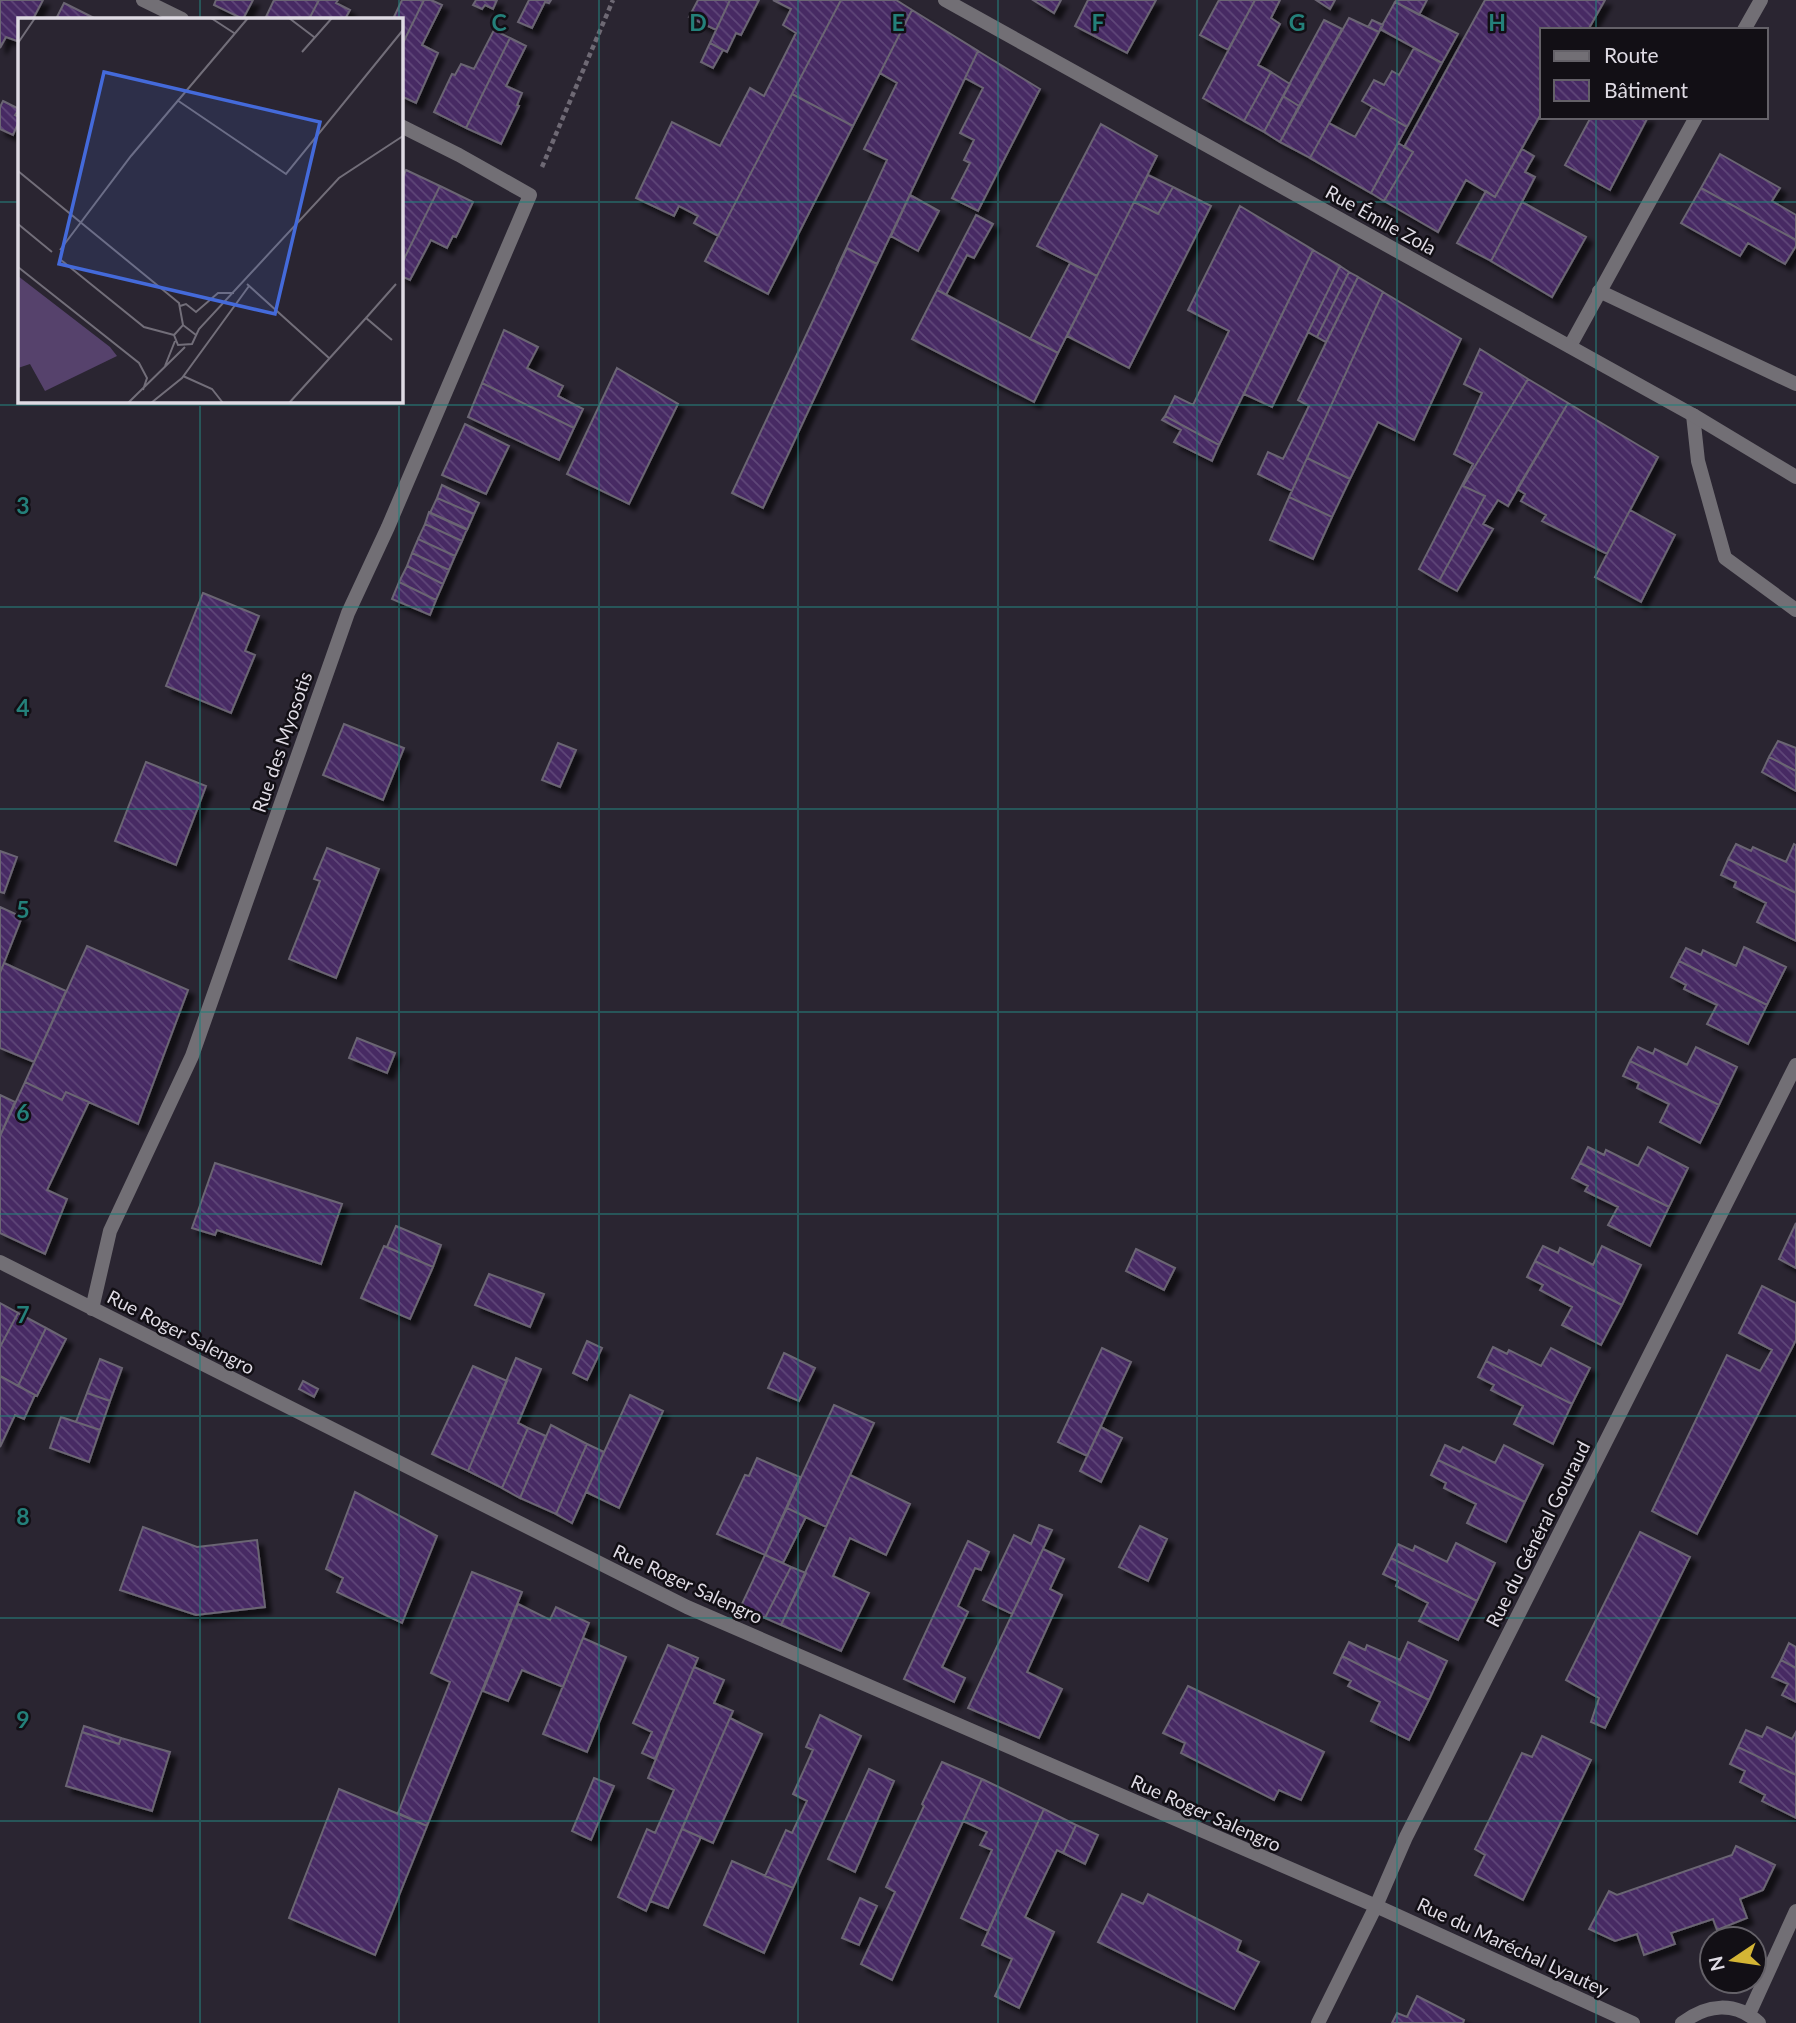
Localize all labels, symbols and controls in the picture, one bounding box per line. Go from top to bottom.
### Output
text: C [491,8,507,36]
text: D [689,8,707,36]
text: E [891,8,905,36]
text: F [1091,8,1105,36]
text: G [1289,8,1305,36]
text: H [1488,8,1506,36]
inset map [18,18,402,402]
legend [1540,28,1768,119]
text: Route [1604,42,1659,67]
text: Bâtiment [1604,77,1689,102]
street label: Rue Émile Zola [1322,180,1441,259]
text: 3 [16,491,30,519]
street label: Rue des Myosotis [247,668,316,815]
text: 4 [16,693,30,721]
text: 5 [16,895,30,923]
text: 6 [16,1098,30,1126]
street label: Rue Roger Salengro [104,1285,259,1379]
text: 7 [16,1300,30,1328]
street label: Rue du Général Gouraud [1481,1437,1594,1631]
text: 8 [16,1502,30,1530]
street label: Rue Roger Salengro [610,1539,767,1628]
text: 9 [16,1705,30,1733]
street label: Rue Roger Salengro [1127,1769,1285,1856]
street label: Rue du Maréchal Lyautey [1414,1892,1613,2001]
north arrow [1698,1925,1768,1995]
text: N [1703,1954,1729,1974]

